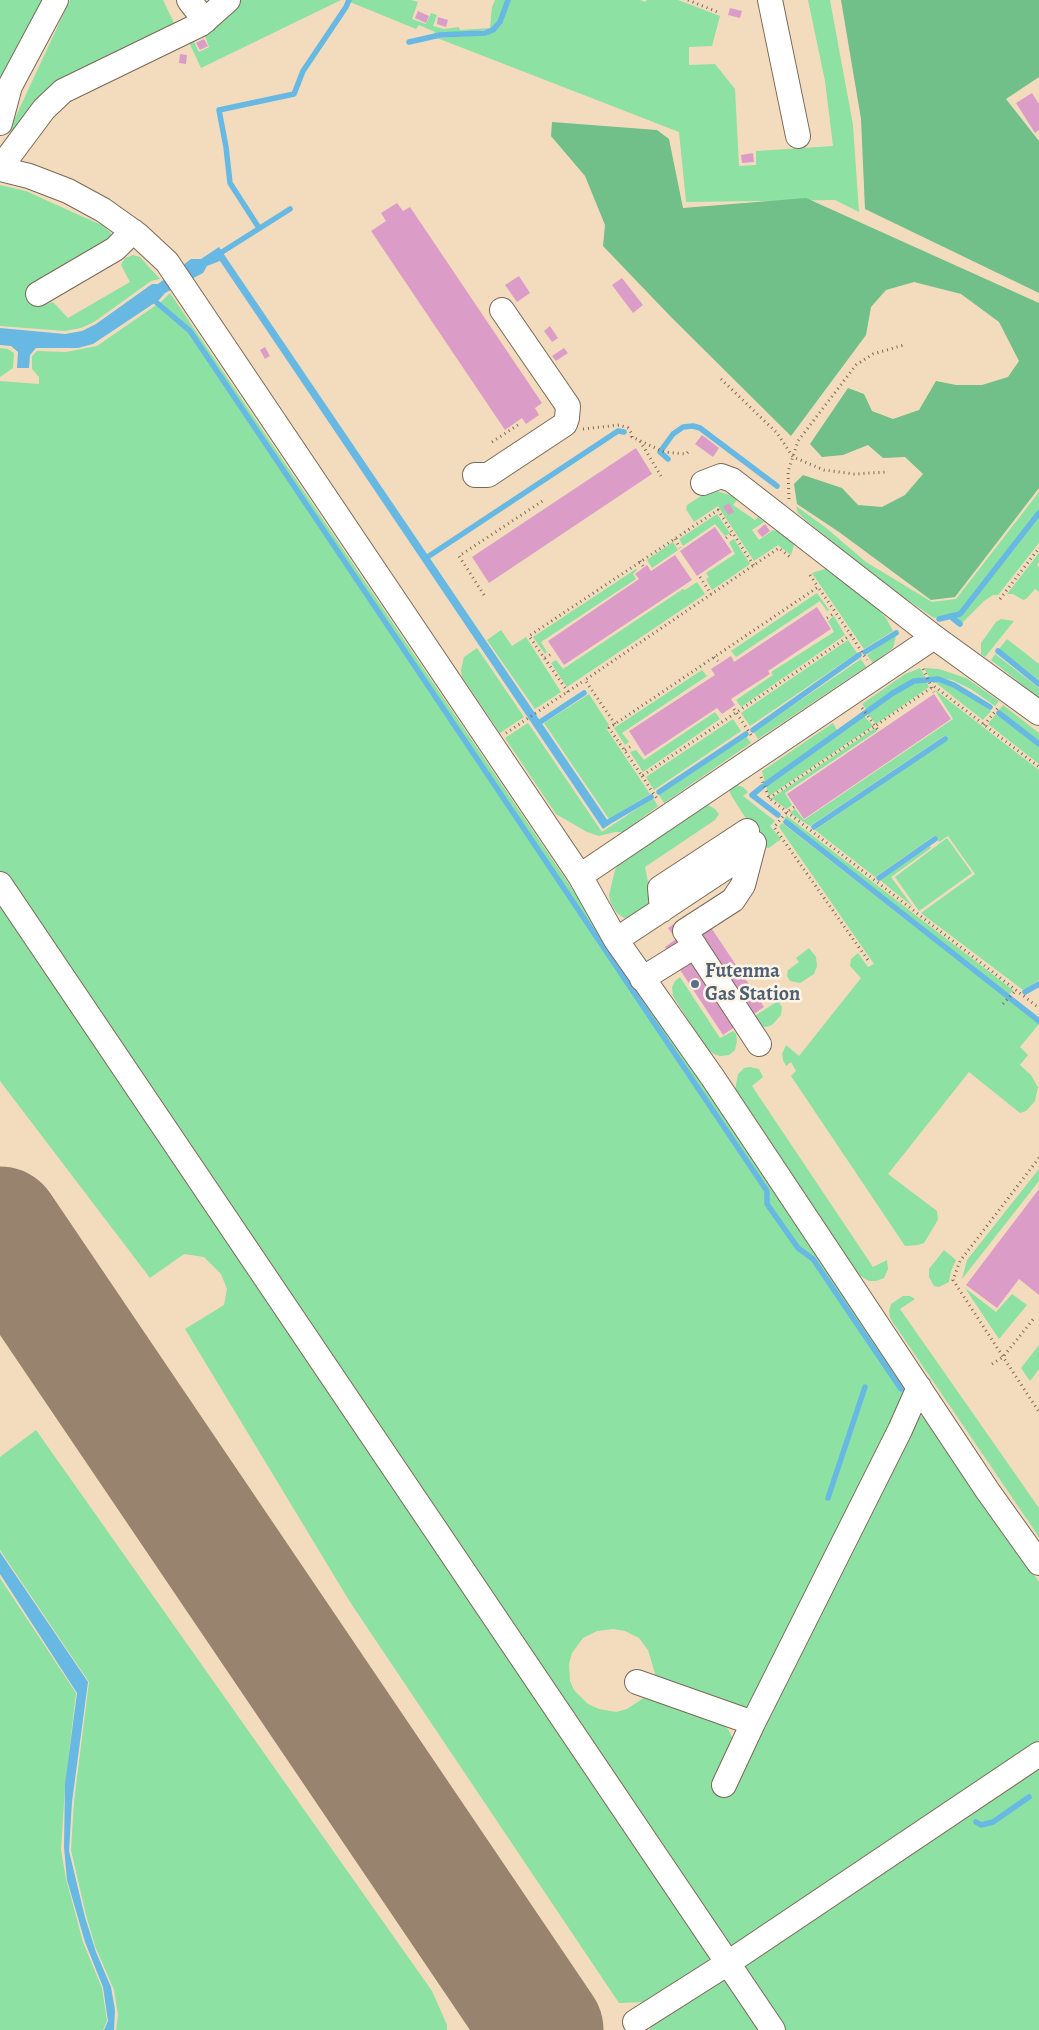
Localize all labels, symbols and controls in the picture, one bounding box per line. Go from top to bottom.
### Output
place label: Futenma Gas Station [705,960,800,1007]
marker: Futenma Gas Station [689,978,701,990]

